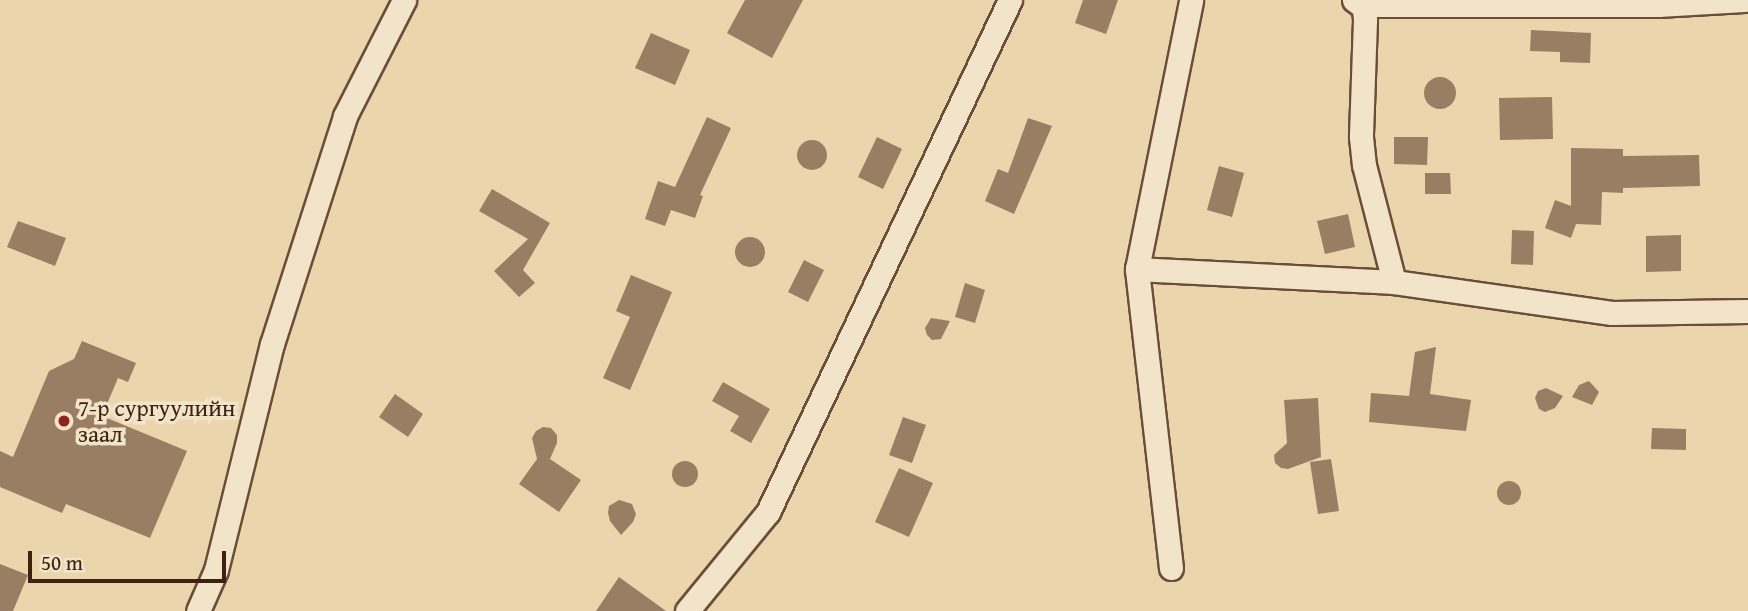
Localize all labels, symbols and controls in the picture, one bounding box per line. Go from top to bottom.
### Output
place label: 7-р сургуулийн заал [78,394,235,448]
marker: 7-р сургуулийн заал [56,413,72,429]
scale bar [32,538,229,582]
text: 50 m [41,547,83,578]

